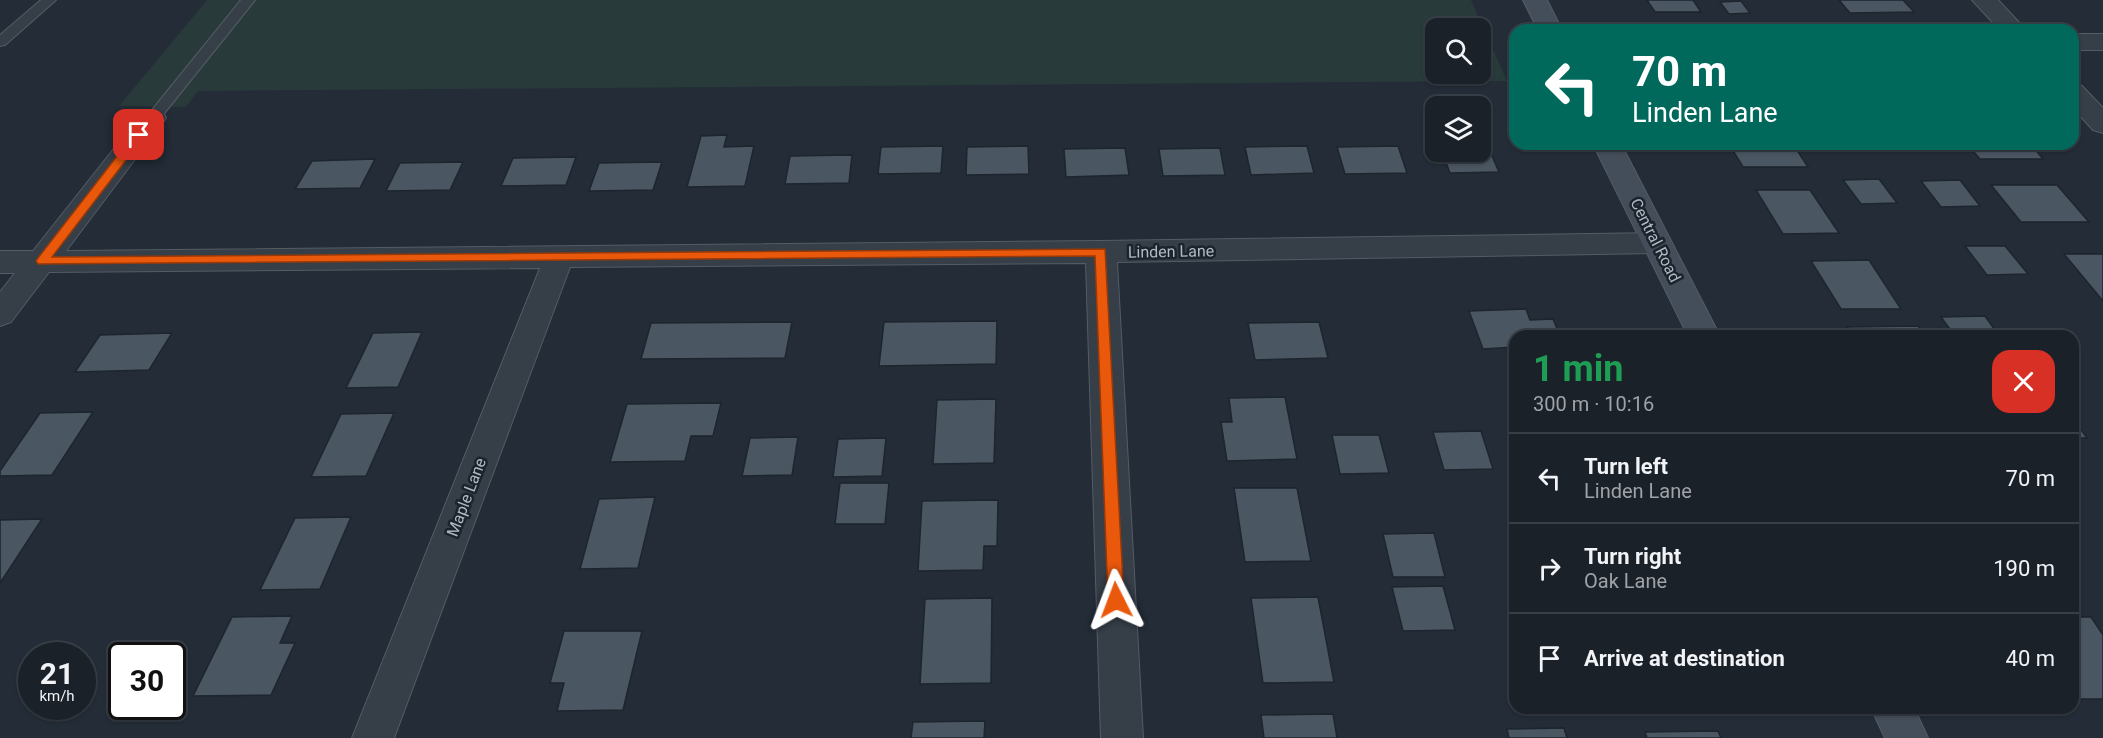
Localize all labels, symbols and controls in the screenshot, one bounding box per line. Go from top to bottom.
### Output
map controls [1425,18,1491,162]
button: search [1425,18,1491,84]
text: 70 m [1632,47,1727,96]
icon: left [1533,48,1611,126]
button: layers [1425,96,1491,162]
text: Linden Lane [1632,97,1778,129]
pin [113,109,164,160]
icon: arrive [122,118,155,151]
street label: Central Road [1626,195,1685,285]
street label: Linden Lane [1128,241,1214,262]
text: 1 min [1533,348,1624,390]
button: close [1992,350,2055,413]
text: 300 m · 10:16 [1533,392,1654,416]
text: Turn left [1584,454,1668,479]
street label: Maple Lane [443,455,490,539]
icon: left [1533,462,1566,495]
text: 70 m [2006,466,2055,491]
text: Linden Lane [1584,479,1692,503]
text: Turn right [1584,544,1681,569]
icon: right [1533,552,1566,585]
text: 190 m [1993,556,2055,581]
position arrow [1084,568,1148,632]
text: Oak Lane [1584,569,1667,593]
speed limit sign: 30 [108,642,186,720]
icon: arrive [1533,642,1566,675]
text: Arrive at destination [1584,646,1785,671]
text: 40 m [2006,646,2055,671]
text: 21 [40,656,74,691]
text: km/h [39,687,75,705]

